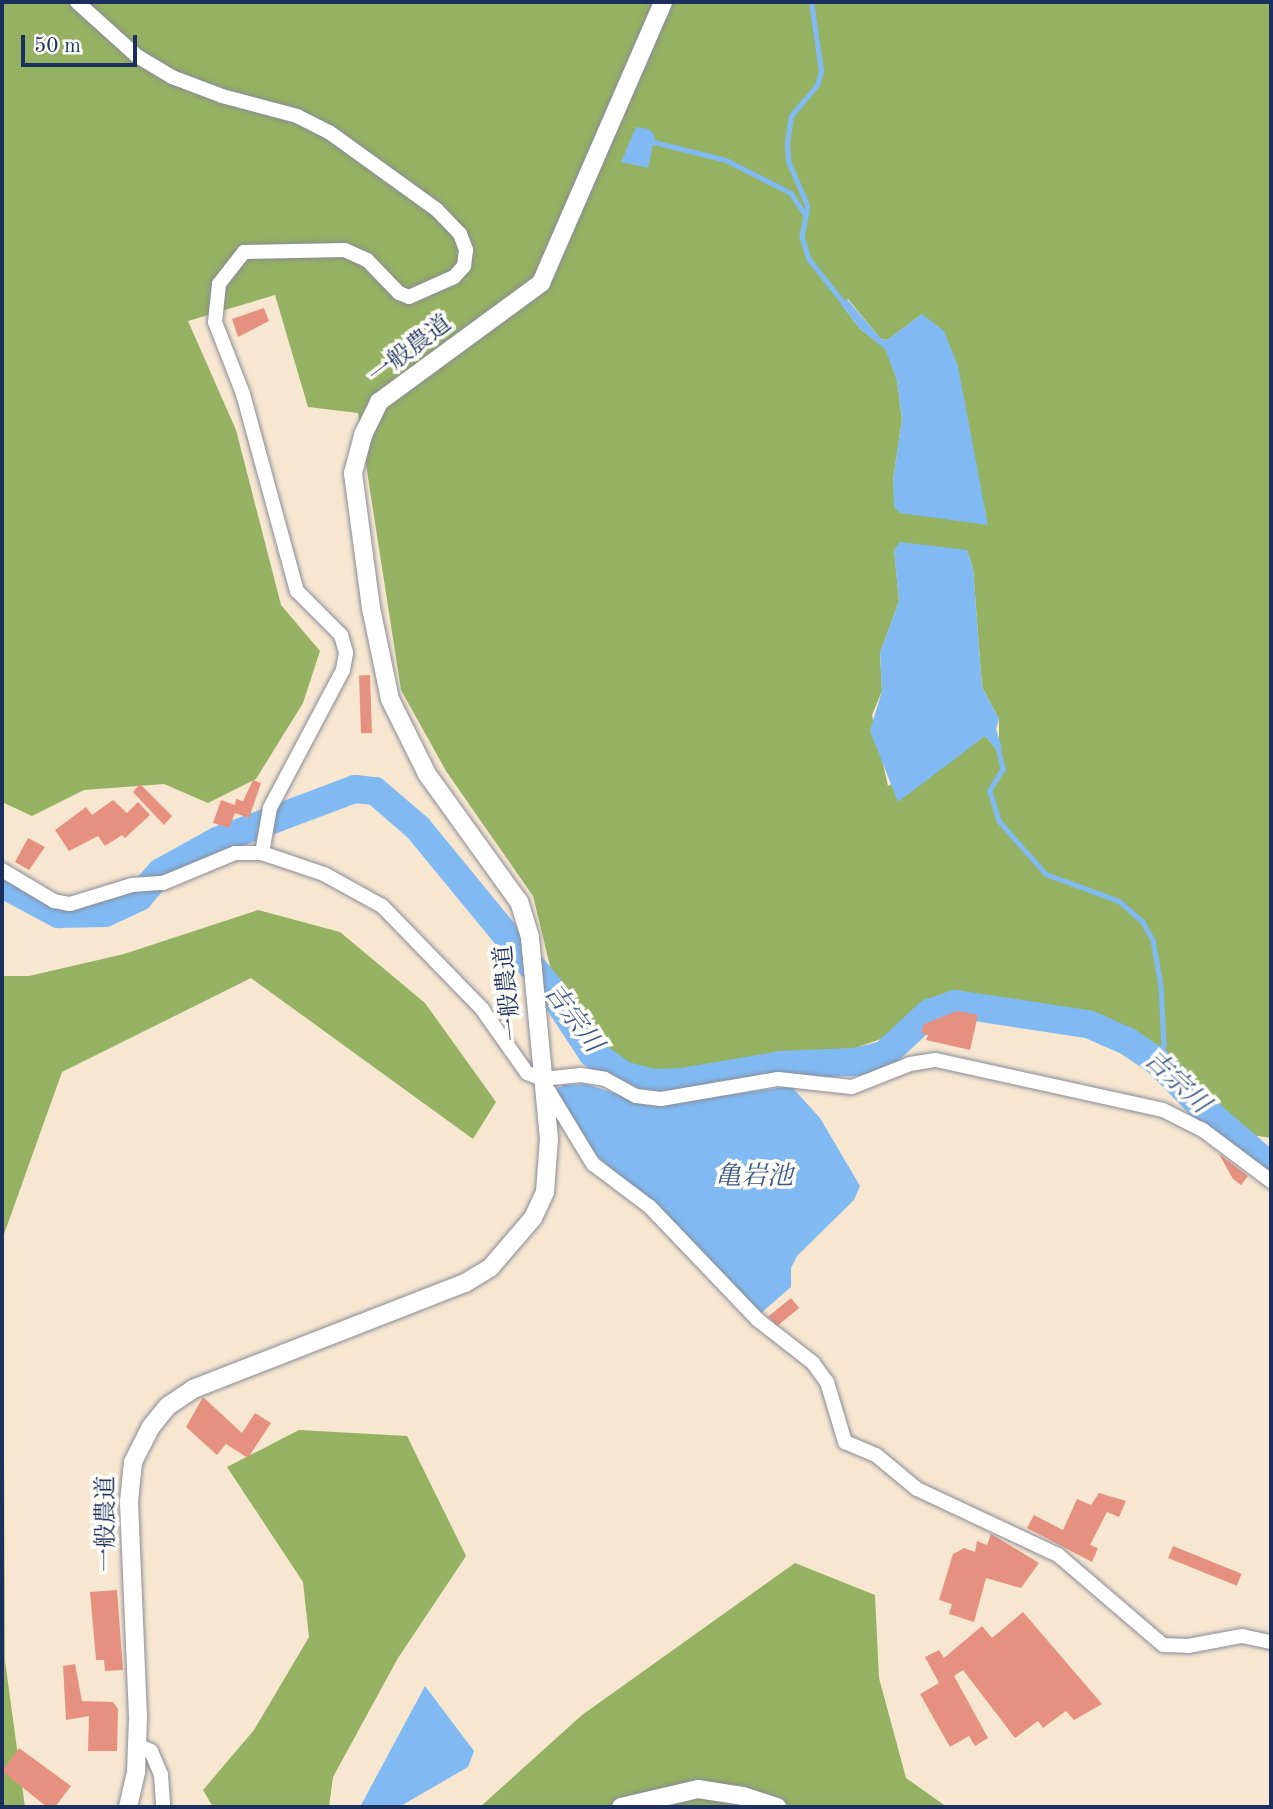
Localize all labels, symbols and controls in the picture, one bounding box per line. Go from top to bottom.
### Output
scale bar [24,21,140,65]
text: 50 m [34,36,81,57]
street label: 一般農道 [364,311,458,391]
street label: 一般農道 [491,944,529,1042]
water label: 吉宗川 [536,978,608,1060]
water label: 吉宗川 [1137,1045,1215,1121]
water label: 亀岩池 [715,1162,793,1194]
street label: 一般農道 [94,1476,122,1572]

